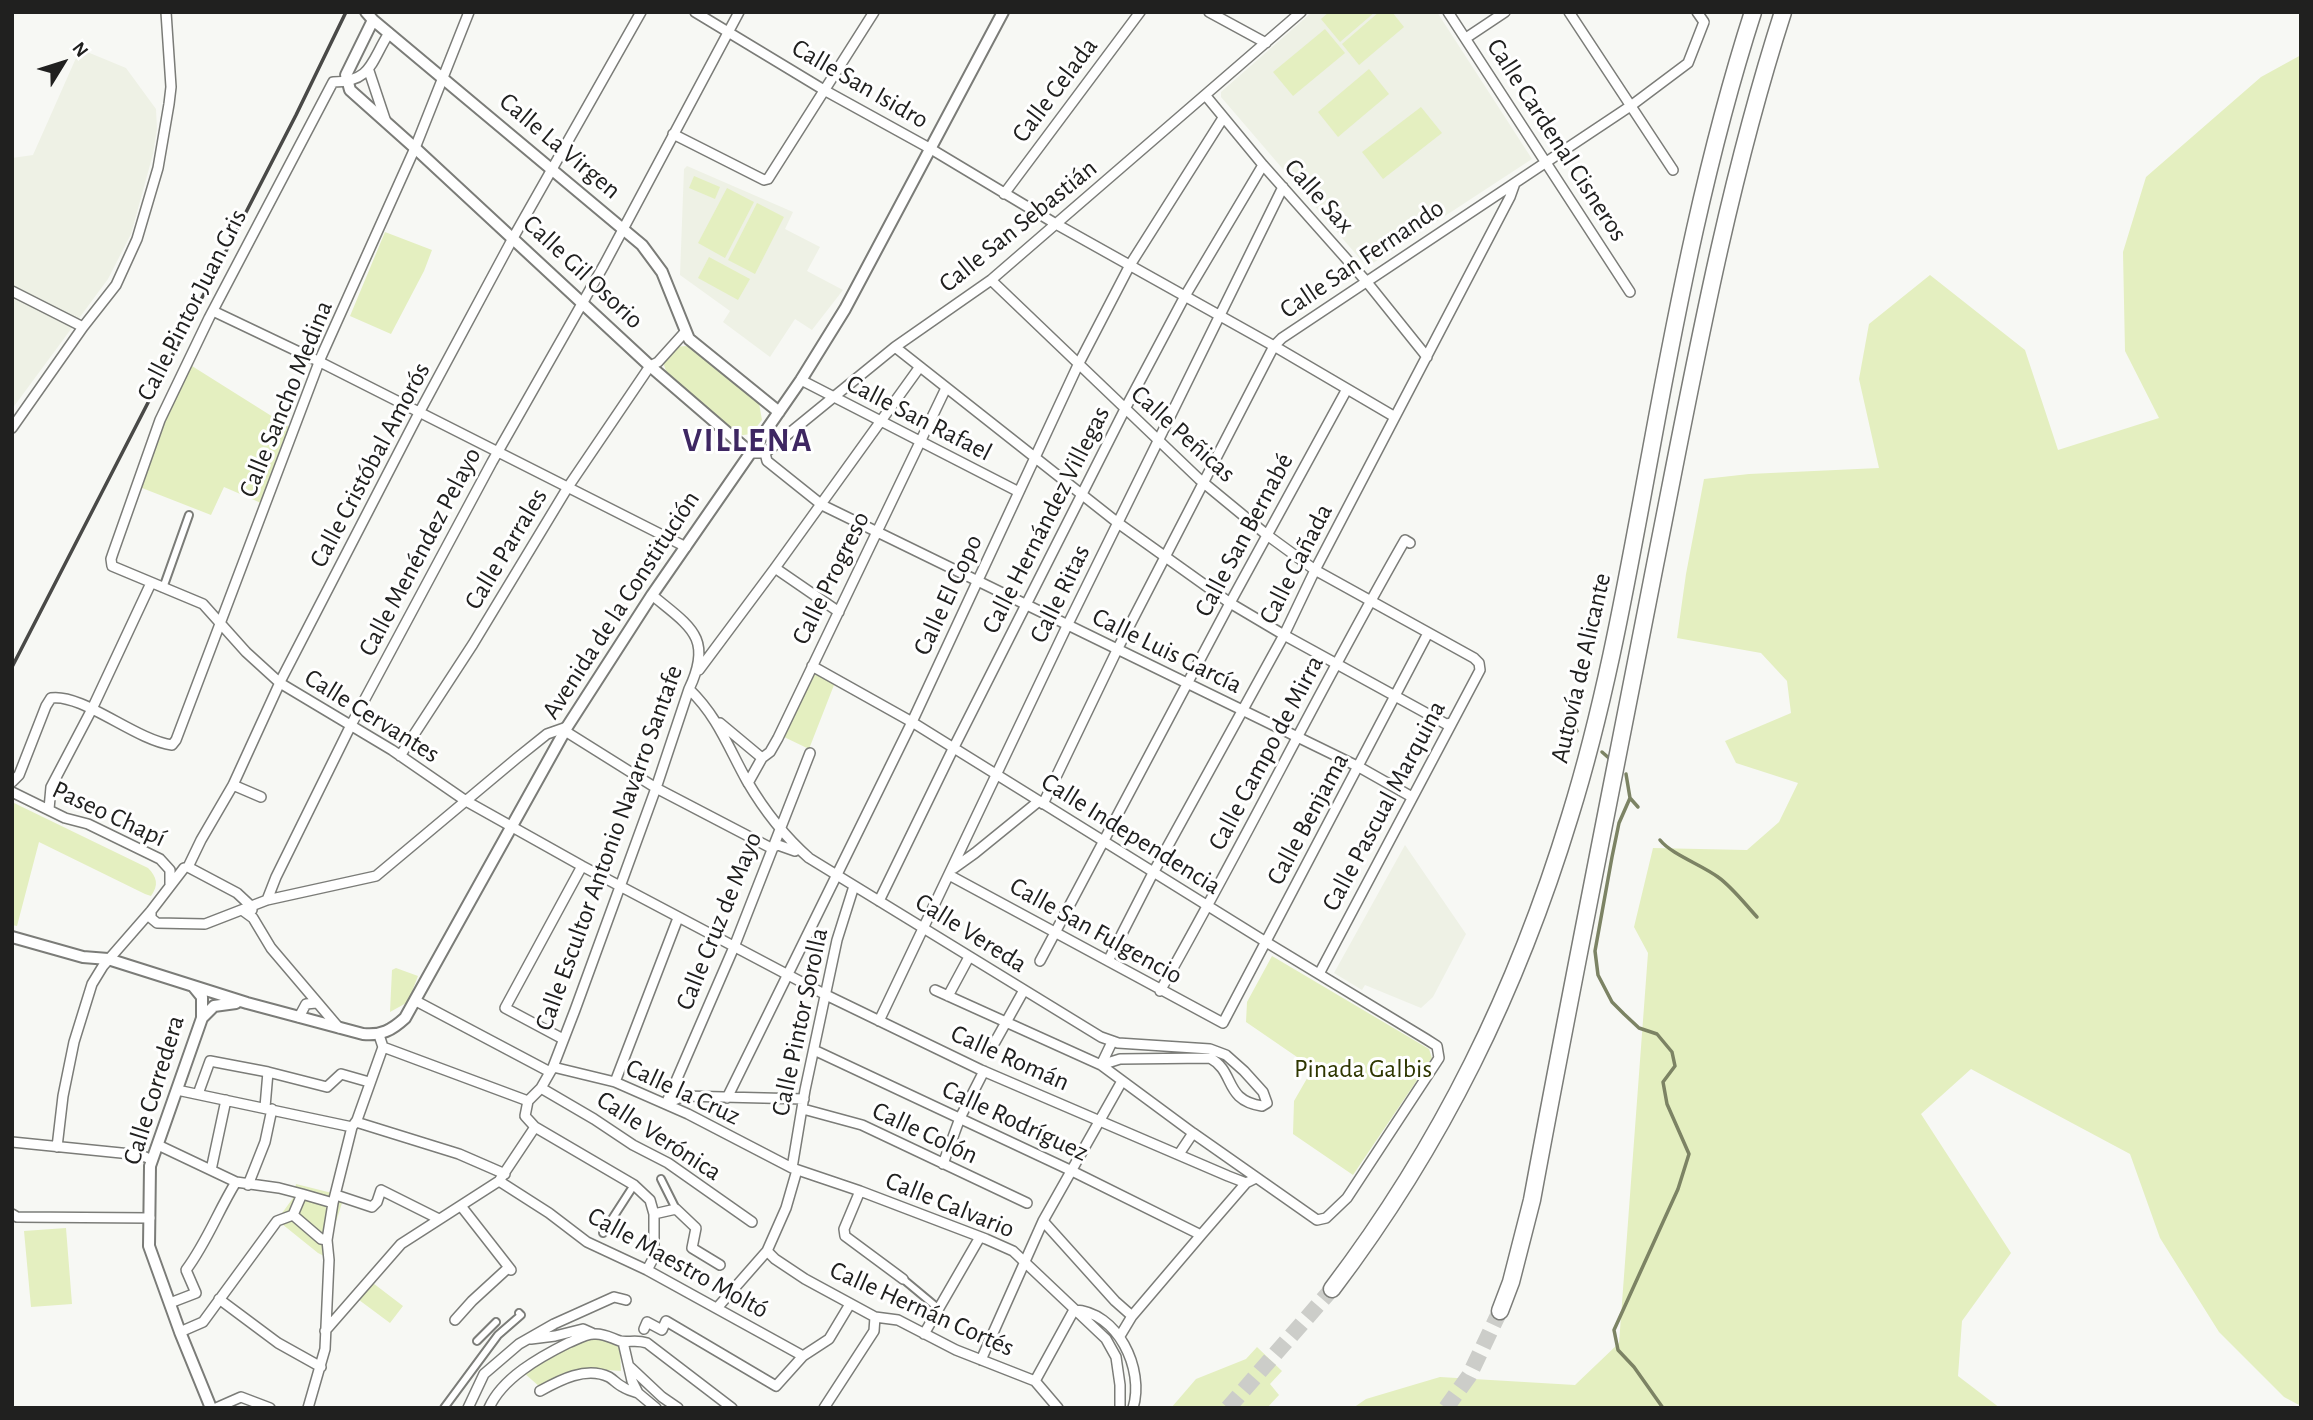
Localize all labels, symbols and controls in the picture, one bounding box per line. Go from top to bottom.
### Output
north arrow [28,28,98,98]
street label: Calle Celada [1005,31,1105,149]
street label: Calle San Isidro [786,32,934,136]
street label: Calle Cardenal Cisneros [1480,33,1634,247]
text: N [68,39,91,61]
street label: Calle La Virgen [493,86,627,206]
street label: Calle Sax [1277,152,1361,240]
street label: Calle San Sebastián [933,153,1103,299]
street label: Calle San Fernando [1274,193,1450,325]
street label: Calle Pintor Juan Gris [130,204,254,406]
street label: Calle Gil Osorio [516,208,650,336]
street label: Calle Sancho Medina [232,296,340,502]
street label: Calle Cristóbal Amorós [303,357,437,573]
street label: Calle San Rafael [841,368,997,468]
street label: Calle Peñicas [1124,379,1242,489]
street label: Calle Hernández Villegas [975,401,1117,639]
district label: VILLENA [683,421,813,461]
street label: Calle Menéndez Pelayo [352,442,488,662]
street label: Calle San Bernabé [1188,448,1300,622]
street label: Calle Parrales [458,483,554,615]
street label: Avenida de la Constitución [535,485,707,725]
street label: Calle Cañada [1252,499,1340,629]
street label: Calle Progreso [785,506,877,650]
street label: Calle El Copo [906,530,990,660]
street label: Calle Ritas [1023,540,1097,648]
street label: Autovía de Alicante [1544,570,1618,766]
street label: Calle Luis García [1087,601,1247,701]
street label: Calle Campo de Mirra [1201,650,1331,856]
street label: Calle Escultor Antonio Navarro Santafe [528,661,690,1035]
street label: Calle Cervantes [299,662,445,770]
street label: Calle Pascual Marquina [1315,695,1453,917]
street label: Calle Benjama [1260,748,1356,890]
street label: Calle Independencia [1035,766,1227,902]
street label: Paseo Chapí [47,774,171,854]
street label: Calle Cruz de Mayo [669,827,769,1015]
street label: Calle San Fulgencio [1004,871,1188,991]
street label: Calle Vereda [909,886,1033,980]
street label: Calle Pintor Sorolla [765,925,835,1119]
street label: Calle Corredera [116,1012,192,1168]
street label: Calle Román [946,1018,1074,1098]
street label: Calle la Cruz [621,1052,745,1132]
park label: Pinada Galbis [1294,1053,1432,1085]
street label: Calle Rodríguez [937,1074,1093,1168]
street label: Calle Verónica [591,1084,727,1188]
street label: Calle Colón [867,1095,983,1171]
street label: Calle Calvario [881,1165,1019,1245]
street label: Calle Maestro Moltó [582,1200,774,1326]
street label: Calle Hernán Cortés [825,1254,1019,1364]

